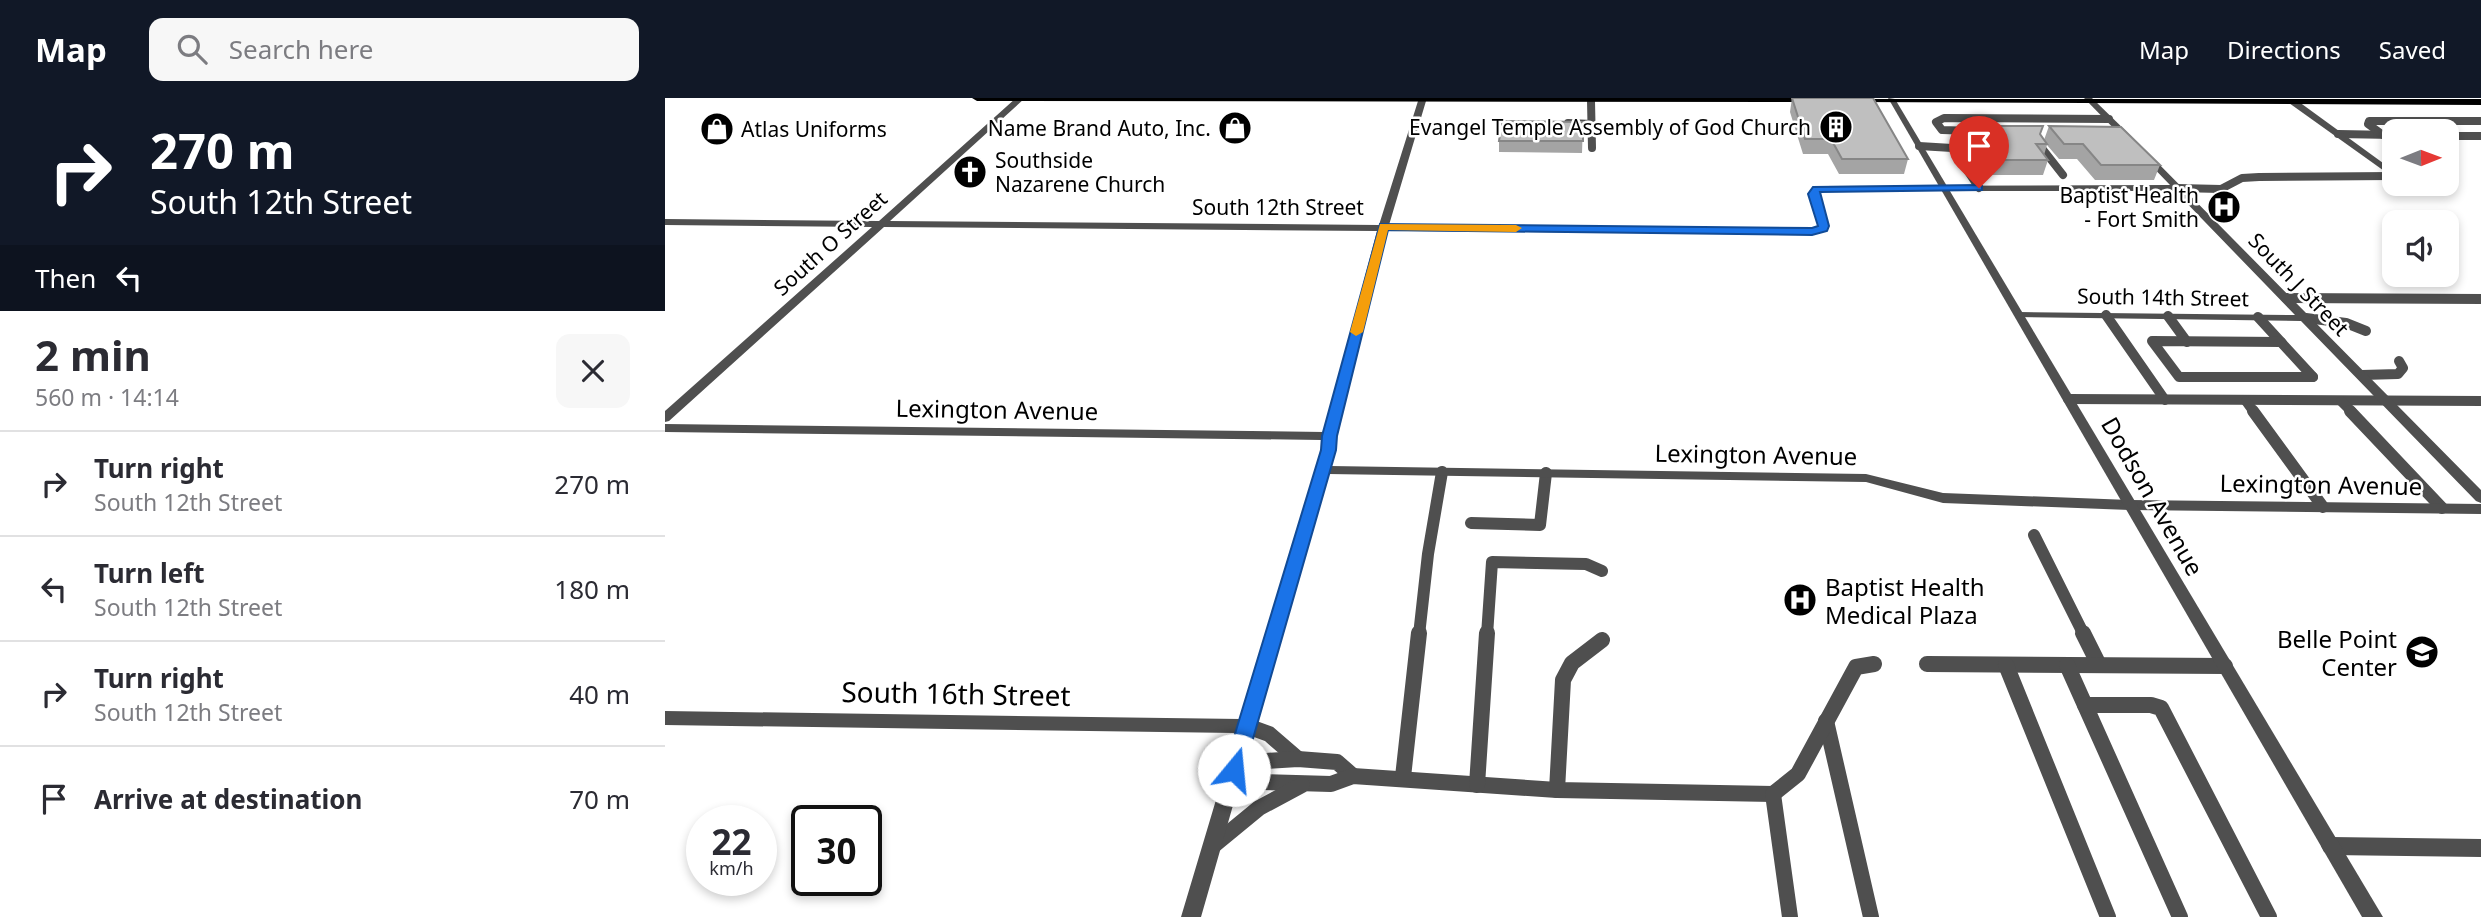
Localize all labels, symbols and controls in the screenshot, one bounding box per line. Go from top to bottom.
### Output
search box [149,18,639,81]
text: Map [35,27,107,72]
icon: search [173,30,211,68]
text: Search here [229,31,373,67]
text: Map [2139,33,2189,66]
text: Directions [2227,33,2341,66]
text: Saved [2379,33,2446,66]
building icon: Evangel Temple Assembly of God Church [1817,108,1855,146]
shop icon: Name Brand Auto, Inc. [1216,109,1254,147]
shop icon: Atlas Uniforms [698,110,736,148]
place label: Evangel Temple Assembly of God Church [1409,113,1811,141]
place label: Name Brand Auto, Inc. [988,114,1211,142]
place label: Atlas Uniforms [741,115,887,143]
pin [1949,116,2009,188]
text: 270 m [150,117,295,183]
north arrow [2382,119,2459,196]
map controls [2382,119,2459,287]
icon: right [35,126,126,217]
icon: arrive [1960,127,1998,165]
place label: Southside Nazarene Church [995,146,1165,198]
church icon: Southside Nazarene Church [951,153,989,191]
text: South 12th Street [150,180,412,223]
place label: Baptist Health - Fort Smith [2059,181,2199,233]
street label: South O Street [767,184,893,301]
hospital icon: Baptist Health - Fort Smith [2205,188,2243,226]
street label: South 12th Street [1192,193,1364,221]
button: sound [2382,210,2459,287]
street label: South J Street [2243,226,2356,342]
icon: left [110,259,148,297]
text: Then [35,260,96,296]
street label: South 14th Street [2077,282,2250,313]
text: 2 min [35,326,151,383]
button: close [556,334,630,408]
text: 560 m · 14:14 [35,381,179,413]
street label: Lexington Avenue [895,391,1099,427]
street label: Dodson Avenue [2094,411,2212,581]
street label: Lexington Avenue [1654,436,1858,472]
text: Turn right [94,450,224,486]
icon: right [35,465,73,503]
text: 270 m [554,466,630,502]
street label: Lexington Avenue [2219,466,2423,502]
text: South 12th Street [94,486,282,518]
text: Turn left [94,555,205,591]
icon: left [35,570,73,608]
place label: Baptist Health Medical Plaza [1825,570,1985,631]
text: 180 m [554,571,630,607]
hospital icon: Baptist Health Medical Plaza [1781,581,1819,619]
text: South 12th Street [94,591,282,623]
place label: Belle Point Center [2277,622,2397,683]
school or university icon: Belle Point Center [2403,633,2441,671]
text: Turn right [94,660,224,696]
street label: South 16th Street [841,672,1071,714]
icon: right [35,675,73,713]
text: 40 m [569,676,630,712]
text: South 12th Street [94,696,282,728]
position arrow [1197,733,1271,807]
icon: arrive [35,780,73,818]
text: Arrive at destination [94,781,363,817]
text: 70 m [569,781,630,817]
speed limit sign: 30 [791,805,882,896]
text: 22 [711,818,752,865]
text: km/h [709,856,754,880]

